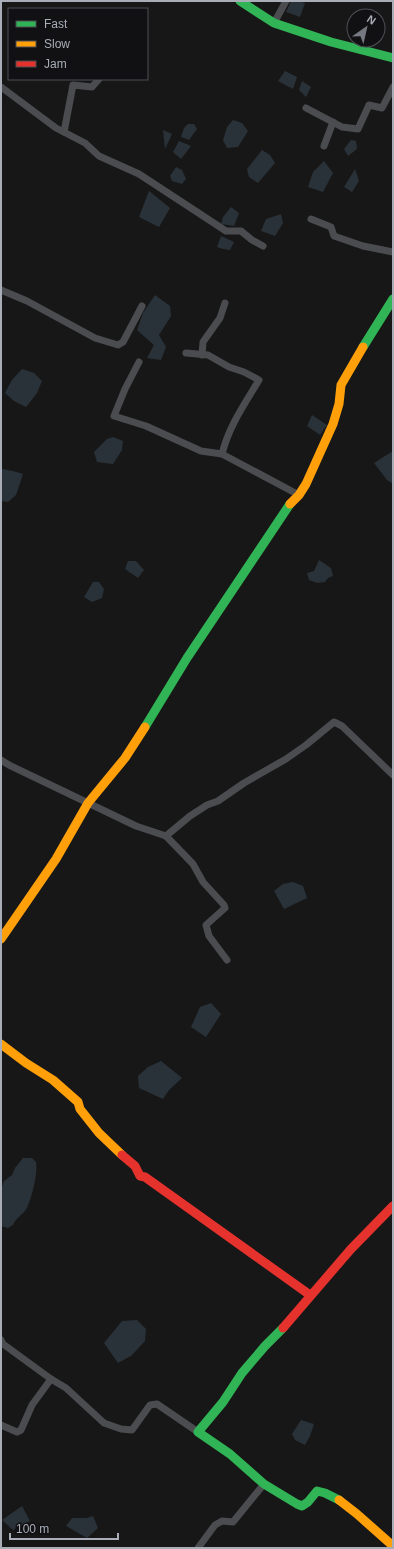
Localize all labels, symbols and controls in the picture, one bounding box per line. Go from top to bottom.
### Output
legend [8,8,148,80]
north arrow [346,8,386,48]
text: N [365,13,378,27]
text: Fast [44,17,68,31]
text: Slow [44,37,70,51]
text: Jam [44,57,67,71]
scale bar [10,1515,118,1541]
text: 100 m [16,1522,49,1536]

